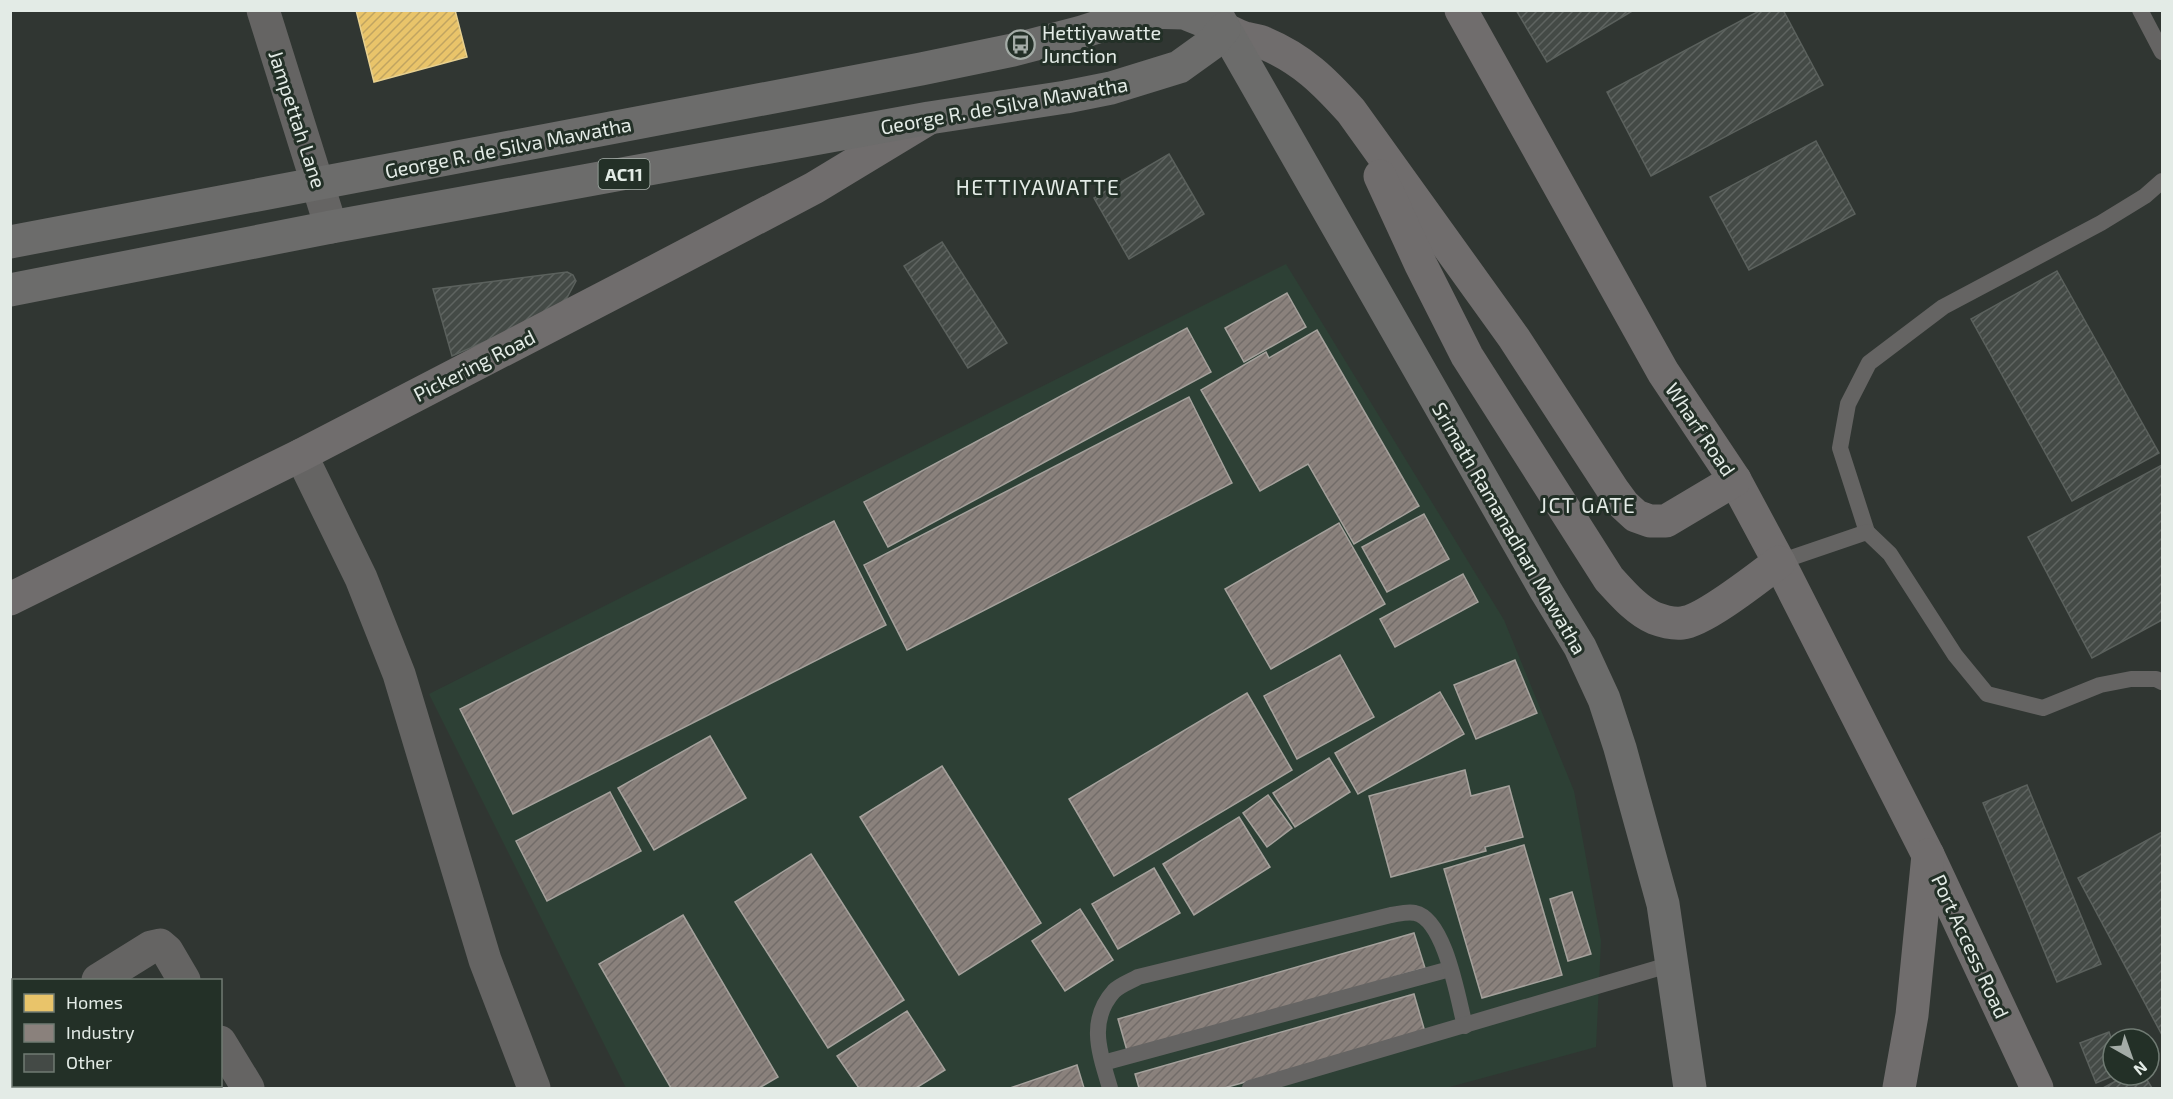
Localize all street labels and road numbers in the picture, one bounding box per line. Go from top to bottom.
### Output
street label: Jampettah Lane [264,47,332,191]
street label: George R. de Silva Mawatha [878,71,1130,139]
street label: George R. de Silva Mawatha [383,111,633,183]
road number: AC11 [598,159,650,189]
street label: Pickering Road [409,324,539,406]
street label: Wharf Road [1661,378,1741,480]
street label: Srimath Ramanadhan Mawatha [1428,398,1592,658]
street label: Port Access Road [1927,870,2015,1022]

